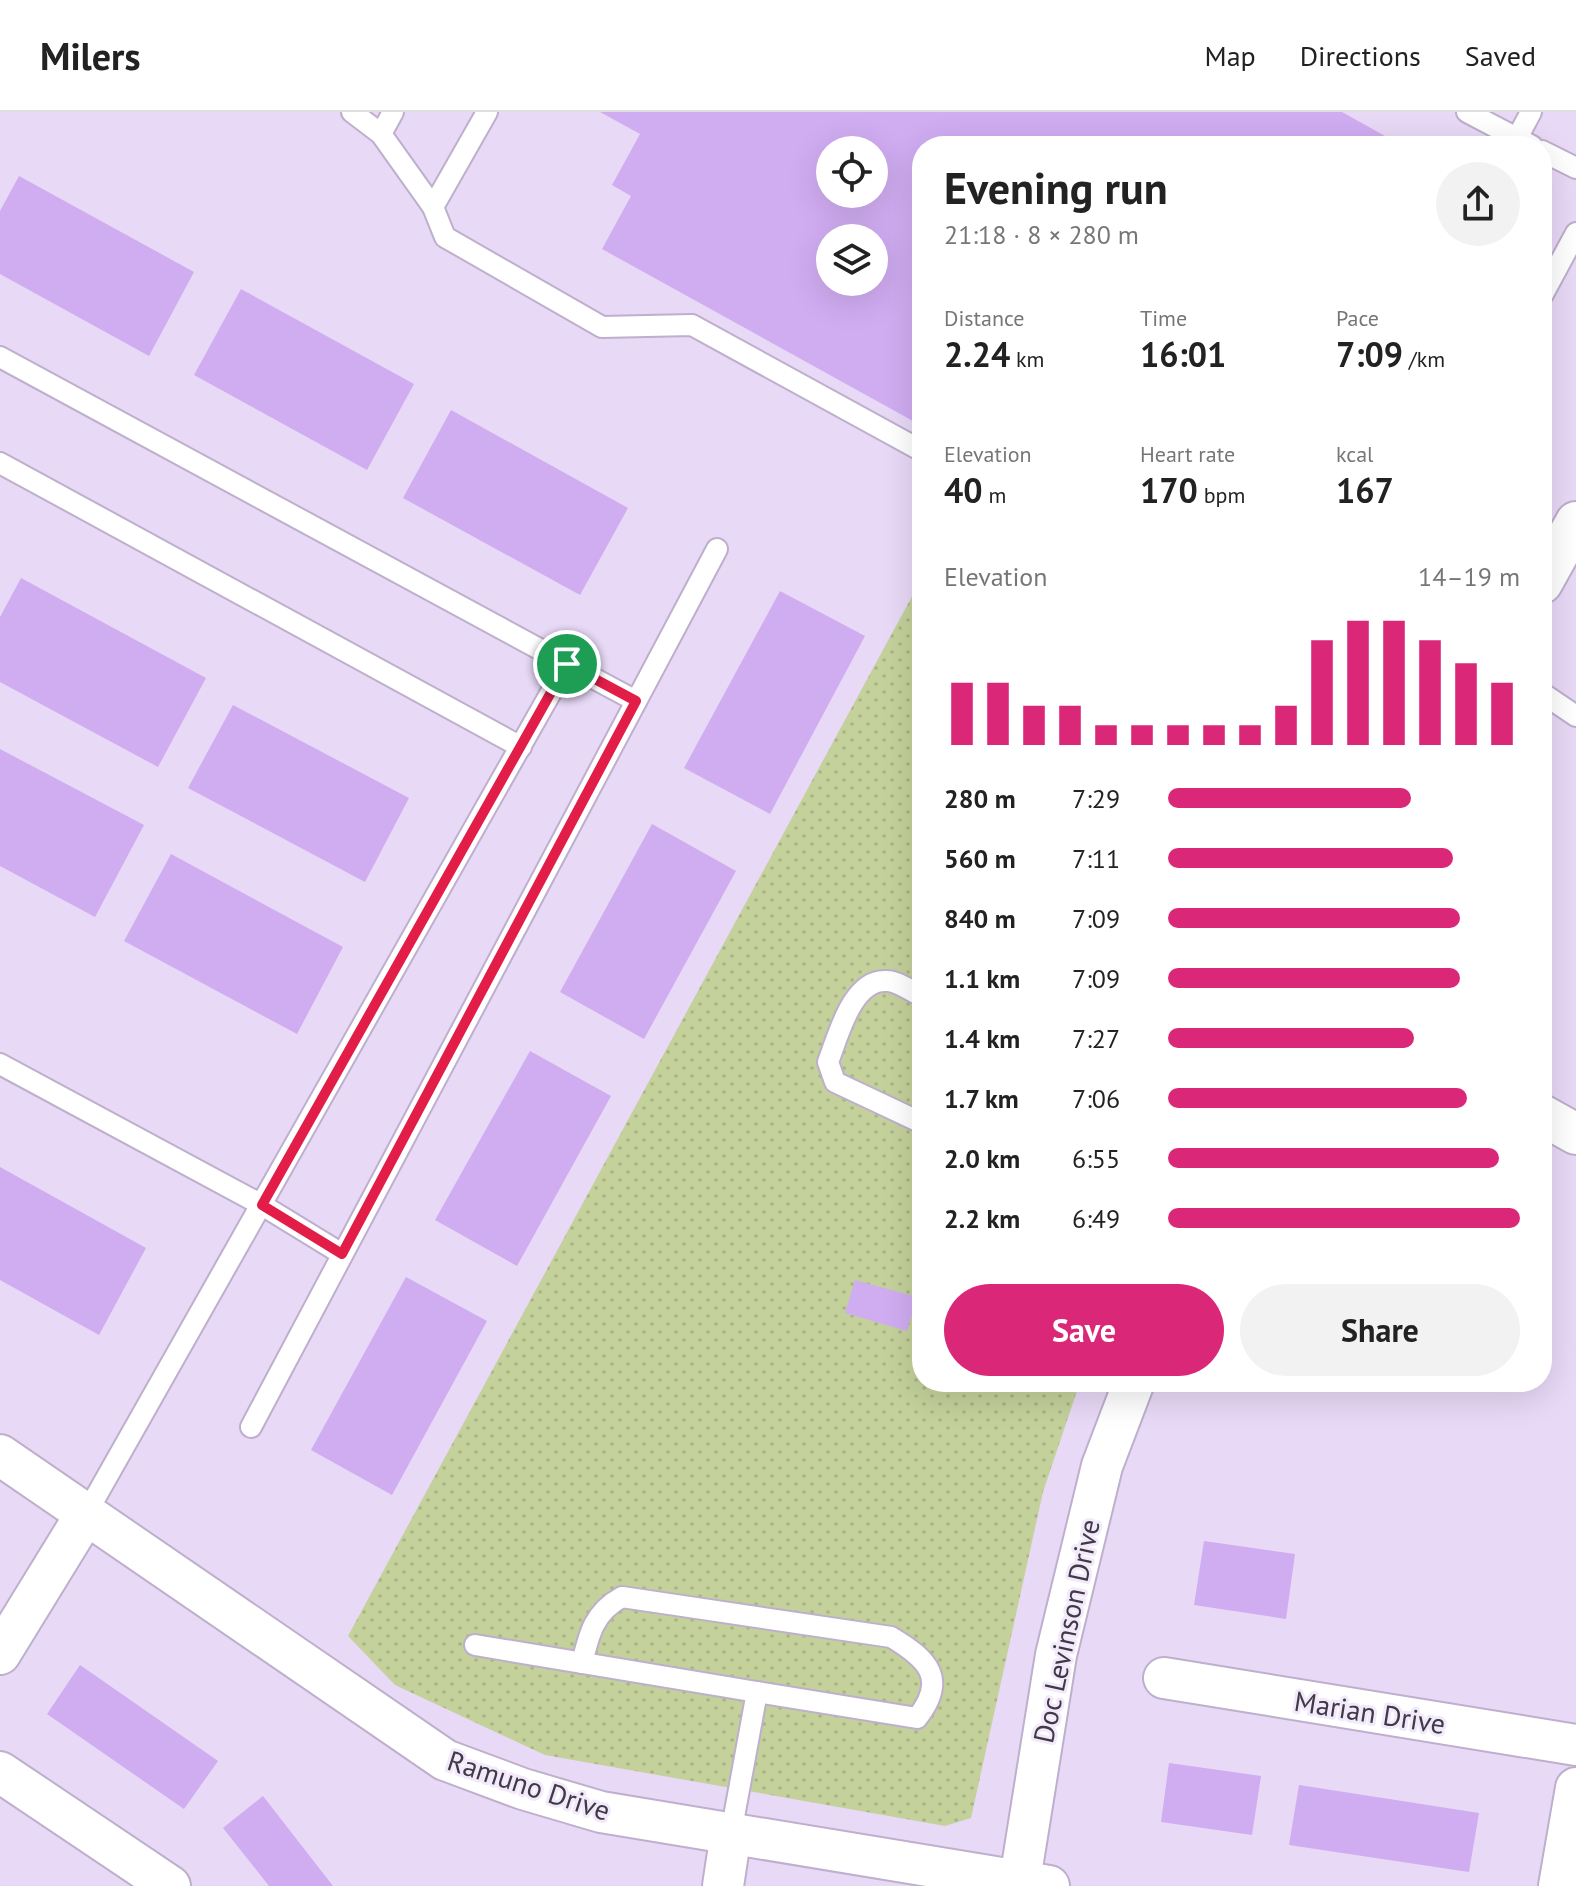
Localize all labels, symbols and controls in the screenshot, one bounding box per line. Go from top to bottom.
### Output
text: Milers [40,31,140,80]
text: Map [1205,37,1256,74]
text: Directions [1300,37,1421,74]
text: Saved [1465,37,1536,74]
map controls [816,136,888,296]
button: locate [816,136,888,208]
text: Evening run [944,159,1168,216]
button: share [1436,162,1520,246]
text: 21:18 · 8 × 280 m [944,218,1139,251]
button: layers [816,224,888,296]
text: Distance [944,304,1025,332]
text: Time [1140,304,1187,332]
text: Pace [1336,304,1379,332]
text: 2.24 [944,332,1010,376]
text: 16:01 [1140,332,1226,376]
text: 7:09 [1336,332,1403,376]
text: km [1010,345,1044,373]
text: /km [1403,345,1445,373]
text: Elevation [944,440,1032,468]
text: Heart rate [1140,440,1235,468]
text: kcal [1336,440,1374,468]
text: 40 [944,468,983,512]
text: 170 [1140,468,1198,512]
text: 167 [1336,468,1394,512]
text: m [983,481,1006,509]
text: bpm [1198,481,1245,509]
text: Elevation [944,560,1048,593]
text: 14–19 m [1418,560,1520,593]
pin [533,630,601,698]
icon: arrive [545,642,589,686]
text: 280 m [944,782,1016,815]
text: 7:29 [1072,782,1120,815]
text: 560 m [944,842,1016,875]
text: 7:11 [1072,842,1120,875]
text: 840 m [944,902,1016,935]
text: 7:09 [1072,902,1120,935]
text: 1.1 km [944,962,1020,995]
text: 7:09 [1072,962,1120,995]
text: 1.4 km [944,1022,1020,1055]
text: 7:27 [1072,1022,1120,1055]
text: 1.7 km [944,1082,1019,1115]
text: 7:06 [1072,1082,1120,1115]
text: 2.0 km [944,1142,1020,1175]
text: 6:55 [1072,1142,1120,1175]
text: 2.2 km [944,1202,1020,1235]
text: 6:49 [1072,1202,1120,1235]
button: Save [944,1284,1224,1376]
button: Share [1240,1284,1520,1376]
street label: Doc Levinson Drive [1024,1516,1108,1746]
street label: Marian Drive [1292,1682,1448,1742]
street label: Ramuno Drive [443,1741,615,1829]

